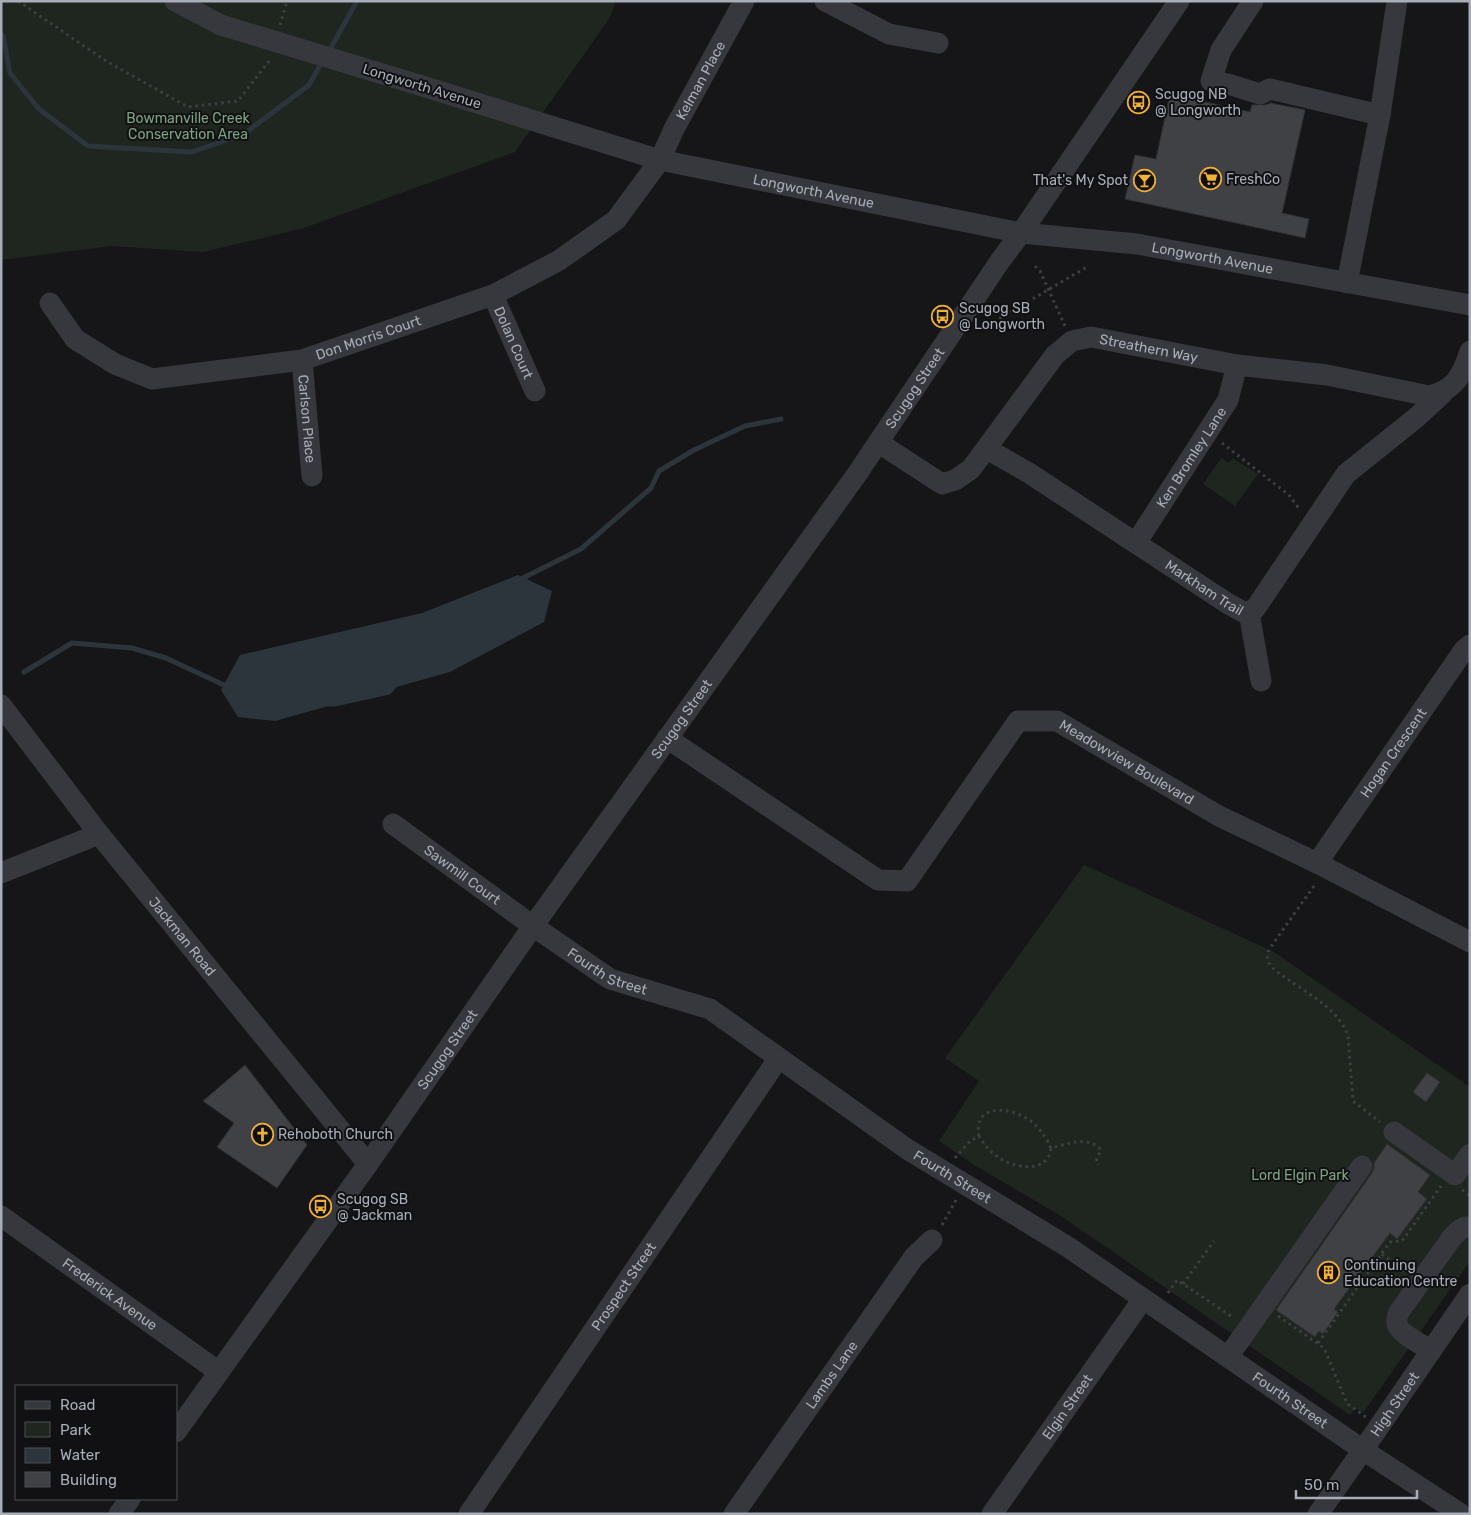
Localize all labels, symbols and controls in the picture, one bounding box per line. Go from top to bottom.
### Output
street label: Kelman Place [673,38,729,123]
street label: Longworth Avenue [361,60,483,113]
place label: Scugog NB @ Longworth [1155,86,1241,119]
bus stop icon: Scugog NB @ Longworth [1127,90,1151,114]
park label: Bowmanville Creek Conservation Area [126,110,251,143]
supermarket icon: FreshCo [1198,167,1222,191]
bar icon: That's My Spot [1132,168,1156,192]
street label: Longworth Avenue [751,171,876,212]
place label: FreshCo [1226,171,1280,188]
place label: That's My Spot [1033,172,1129,189]
street label: Longworth Avenue [1150,239,1275,278]
place label: Scugog SB @ Longworth [959,300,1045,333]
street label: Dolan Court [490,304,537,382]
bus stop icon: Scugog SB @ Longworth [931,304,955,328]
street label: Don Morris Court [313,312,424,364]
street label: Streathern Way [1098,331,1200,366]
street label: Scugog Street [882,344,949,432]
street label: Carlson Place [294,374,319,464]
street label: Ken Bromley Lane [1153,404,1230,511]
street label: Markham Trail [1162,557,1246,619]
street label: Scugog Street [648,676,716,762]
street label: Hogan Crescent [1357,705,1431,801]
street label: Meadowview Boulevard [1056,716,1197,808]
street label: Sawmill Court [421,842,504,909]
street label: Jackman Road [145,894,219,980]
street label: Fourth Street [564,944,649,999]
street label: Scugog Street [414,1006,482,1093]
church icon: Rehoboth Church [250,1122,274,1146]
place label: Rehoboth Church [278,1126,393,1143]
street label: Fourth Street [910,1147,995,1207]
park label: Lord Elgin Park [1251,1167,1349,1184]
place label: Scugog SB @ Jackman [337,1191,412,1224]
bus stop icon: Scugog SB @ Jackman [309,1195,333,1219]
street label: Prospect Street [588,1239,660,1334]
street label: Frederick Avenue [59,1255,161,1334]
place label: Continuing Education Centre [1344,1257,1458,1290]
building icon: Continuing Education Centre [1316,1261,1340,1285]
street label: Lambs Lane [802,1338,862,1412]
street label: Fourth Street [1249,1368,1331,1433]
street label: High Street [1367,1368,1423,1440]
street label: Elgin Street [1039,1371,1097,1443]
legend [15,1385,178,1500]
text: Road [60,1396,96,1414]
text: Park [60,1421,91,1439]
text: Water [60,1446,100,1464]
scale bar [1296,1468,1417,1500]
text: Building [60,1471,117,1489]
text: 50 m [1304,1476,1339,1494]

